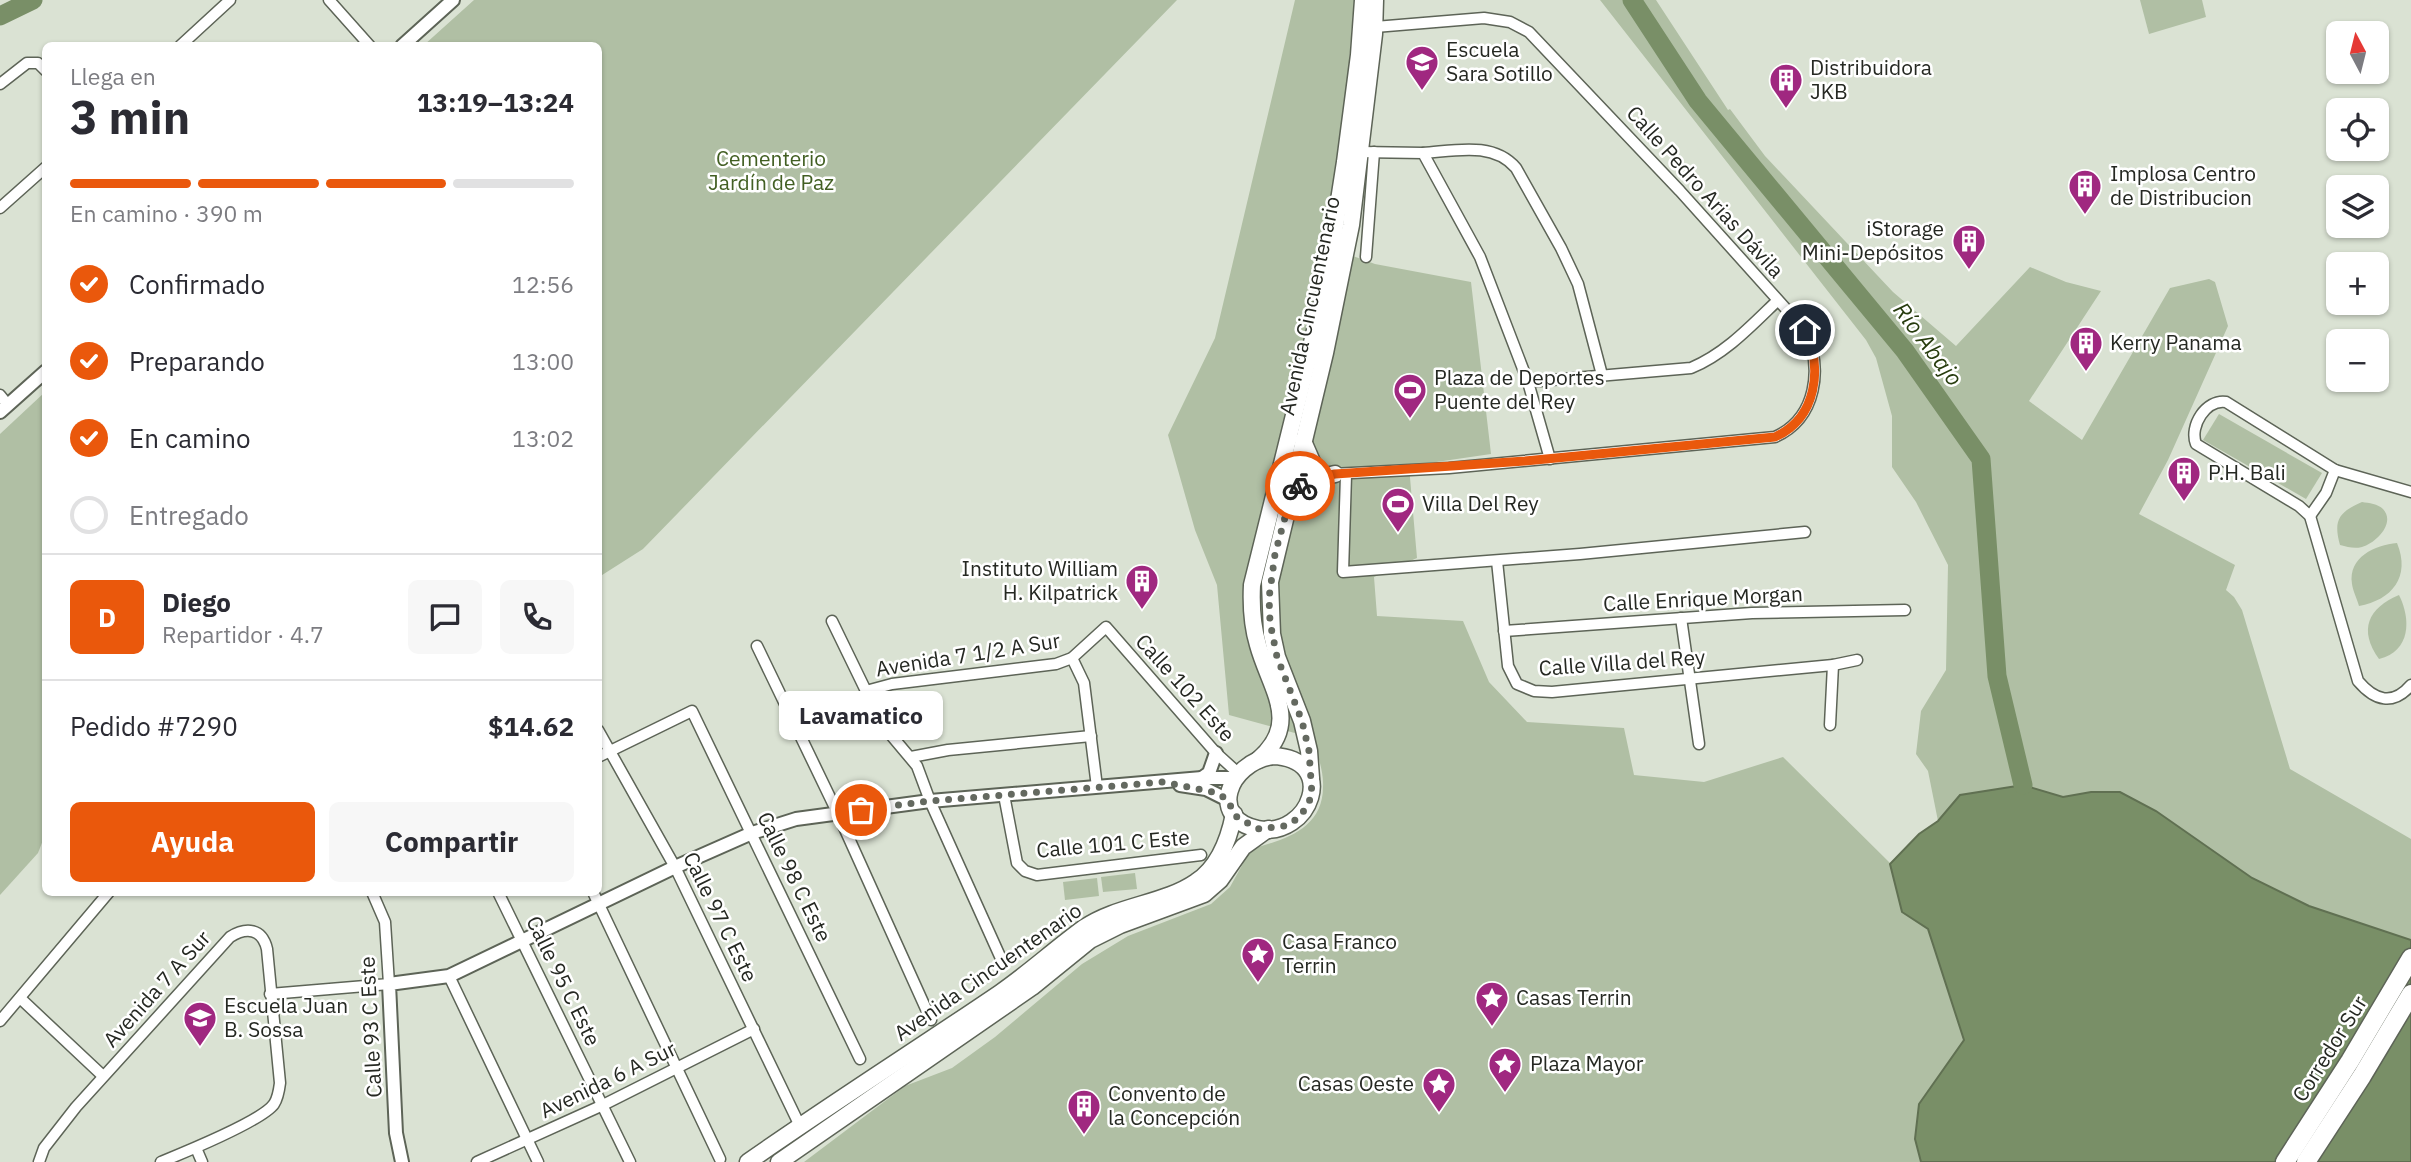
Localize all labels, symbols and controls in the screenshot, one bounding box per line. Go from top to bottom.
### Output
north arrow [2326,21,2389,84]
map controls [2326,21,2389,392]
place label: Escuela Sara Sotillo [1446,35,1553,87]
school or university icon: Escuela Sara Sotillo [1403,43,1441,92]
place label: Distribuidora JKB [1810,53,1932,105]
text: Llega en [70,61,156,91]
building icon: Distribuidora JKB [1767,61,1805,110]
text: 13:19–13:24 [417,85,574,119]
text: 3 min [70,87,190,147]
button: locate [2326,98,2389,161]
street label: Calle Pedro Arias Dávila [1621,99,1791,284]
park label: Cementerio Jardín de Paz [708,144,834,196]
place label: Implosa Centro de Distribucion [2110,159,2256,211]
building icon: Implosa Centro de Distribucion [2066,167,2104,216]
button: layers [2326,175,2389,238]
street label: Avenida Cincuentenario [1272,194,1346,418]
text: En camino · 390 m [70,198,263,228]
place label: iStorage Mini-Depósitos [1802,214,1944,266]
building icon: iStorage Mini-Depósitos [1950,222,1988,271]
button: + [2326,252,2389,315]
icon: check [70,265,108,303]
text: Confirmado [129,267,265,301]
text: 12:56 [512,269,574,299]
water label: Río Abajo [1887,295,1970,392]
pin [1775,300,1835,360]
icon: home [1786,311,1824,349]
building icon: Kerry Panama [2067,324,2105,373]
place label: Kerry Panama [2110,328,2242,356]
button: − [2326,329,2389,392]
icon: check [70,342,108,380]
text: Preparando [129,344,265,378]
text: 13:00 [512,346,574,376]
place label: Plaza de Deportes Puente del Rey [1434,363,1605,415]
sports icon: Plaza de Deportes Puente del Rey [1391,371,1429,420]
icon: check [70,419,108,457]
text: En camino [129,421,251,455]
text: 13:02 [512,423,574,453]
courier [1265,451,1335,521]
building icon: P.H. Bali [2165,454,2203,503]
place label: P.H. Bali [2208,458,2286,486]
icon: bike [1281,467,1319,505]
sports icon: Villa Del Rey [1379,485,1417,534]
place label: Villa Del Rey [1422,489,1539,517]
text: Entregado [129,498,249,532]
place label: Instituto William H. Kilpatrick [962,554,1118,606]
building icon: Instituto William H. Kilpatrick [1123,562,1161,611]
street label: Calle Enrique Morgan [1602,579,1804,617]
button: chat [408,580,482,654]
button: phone [500,580,574,654]
text: Diego [162,585,231,619]
text: D [98,600,116,634]
text: Repartidor · 4.7 [162,619,324,649]
street label: Avenida 7 1/2 A Sur [874,626,1062,682]
street label: Calle 102 Este [1130,627,1242,747]
street label: Calle Villa del Rey [1538,642,1707,682]
callout: Lavamatico [779,691,943,740]
text: Lavamatico [799,700,923,730]
text: Pedido #7290 [70,709,238,743]
text: $14.62 [488,709,574,743]
pin [831,780,891,840]
icon: bag [842,791,880,829]
button: Ayuda [70,802,315,882]
button: Compartir [329,802,574,882]
street label: Calle 98 C Este [751,807,838,946]
street label: Calle 101 C Este [1035,822,1191,864]
street label: Calle 97 C Este [677,847,764,986]
street label: Avenida Cincuentenario [888,896,1087,1047]
street label: Calle 95 C Este [520,911,607,1050]
street label: Avenida 7 A Sur [96,924,216,1053]
place label: Casa Franco Terrin [1282,927,1397,979]
place icon: Casa Franco Terrin [1239,935,1277,984]
street label: Calle 93 C Este [352,956,388,1098]
place icon: Casas Terrin [1473,979,1511,1028]
place label: Casas Terrin [1516,983,1632,1011]
street label: Corredor Sur [2285,990,2373,1107]
place label: Escuela Juan B. Sossa [224,991,348,1043]
school or university icon: Escuela Juan B. Sossa [181,999,219,1048]
street label: Avenida 6 A Sur [535,1034,681,1124]
place icon: Plaza Mayor [1486,1045,1524,1094]
place label: Plaza Mayor [1530,1049,1644,1077]
place icon: Casas Oeste [1420,1065,1458,1114]
place label: Casas Oeste [1298,1069,1414,1097]
place label: Convento de la Concepción [1108,1079,1240,1131]
building icon: Convento de la Concepción [1065,1087,1103,1136]

